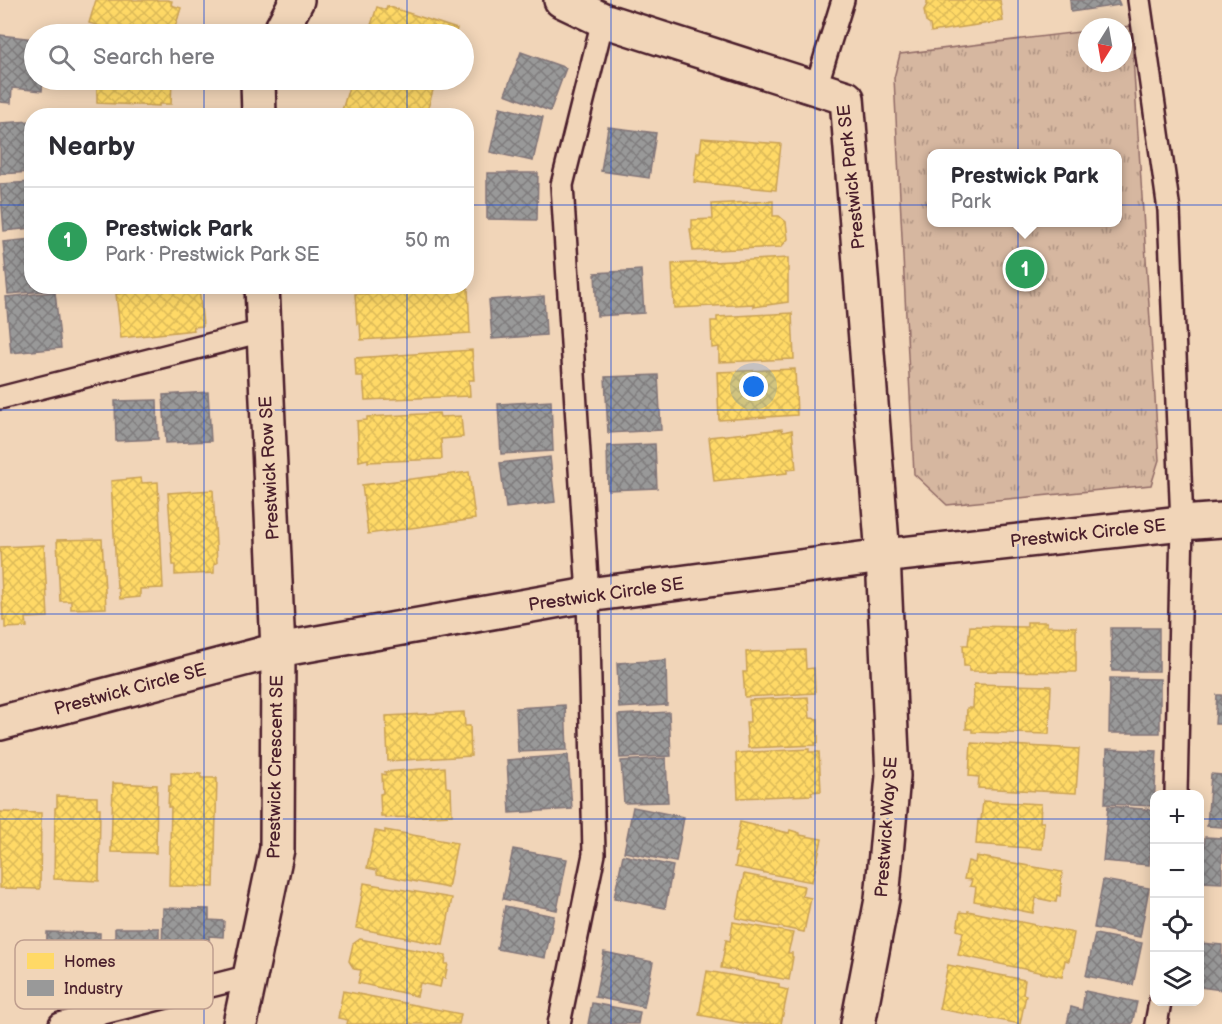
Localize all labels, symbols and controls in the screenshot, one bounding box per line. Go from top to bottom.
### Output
north arrow [1078,18,1132,72]
search box [24,24,474,90]
icon: search [45,41,78,74]
text: Search here [93,44,215,71]
street label: Prestwick Park SE [833,103,870,250]
text: Nearby [48,132,135,163]
popup [927,149,1122,227]
text: Prestwick Park [951,163,1098,190]
text: Park [951,190,991,214]
text: Prestwick Park [105,216,253,243]
text: 1 [63,229,72,253]
text: 50 m [405,229,450,253]
text: Park · Prestwick Park SE [105,243,320,267]
pin: 1 [1006,246,1044,292]
your location [739,372,768,401]
street label: Prestwick Row SE [255,395,284,541]
street label: Prestwick Circle SE [1009,515,1167,552]
street label: Prestwick Circle SE [527,573,685,616]
street label: Prestwick Circle SE [52,659,209,720]
street label: Prestwick Crescent SE [263,675,288,859]
street label: Prestwick Way SE [871,756,902,898]
map controls [1150,790,1204,1006]
button: + [1150,790,1204,844]
button: − [1150,844,1204,898]
button: locate [1150,898,1204,952]
legend [15,940,213,1009]
button: layers [1150,952,1204,1006]
text: Homes [64,953,116,972]
text: Industry [64,980,123,999]

